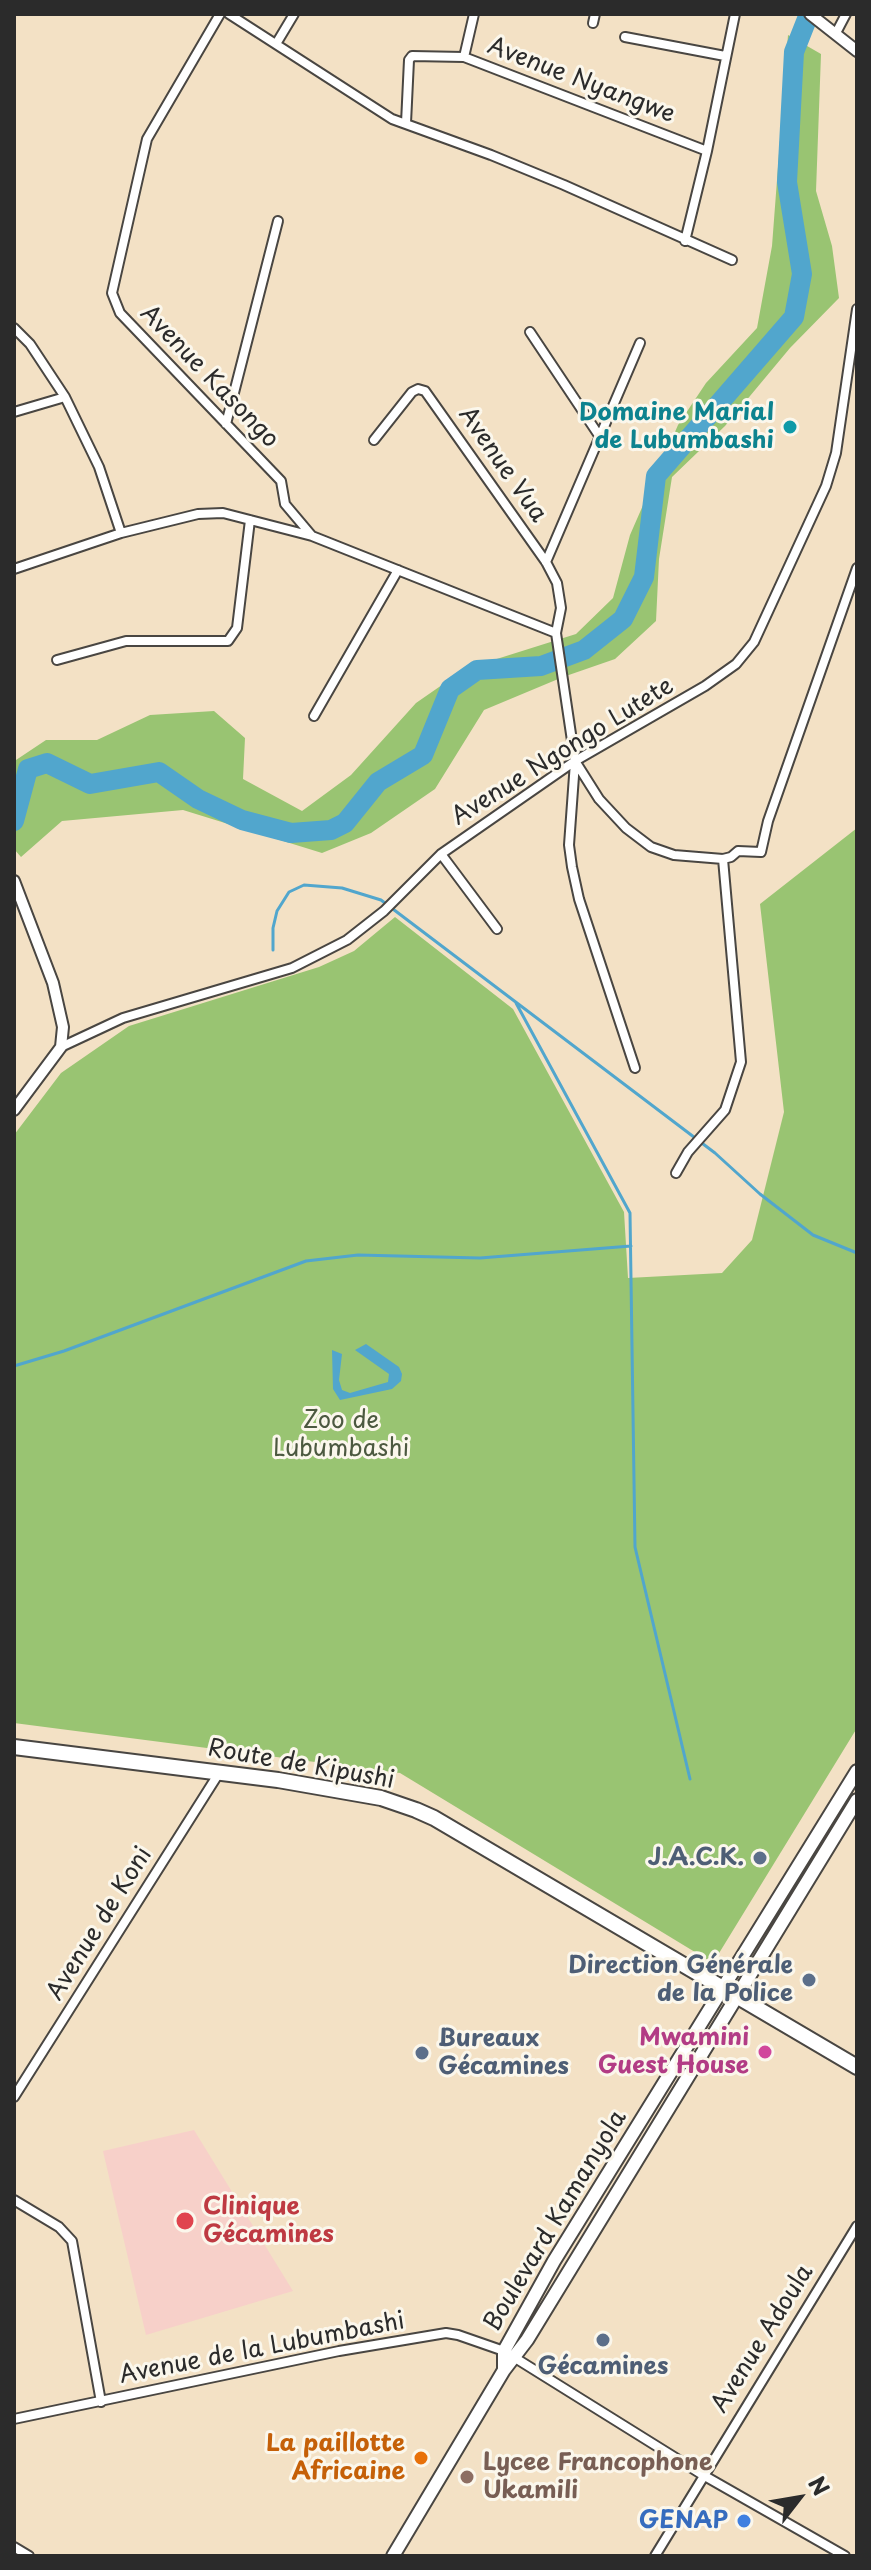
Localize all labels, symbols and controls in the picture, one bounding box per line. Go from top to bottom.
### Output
street label: Avenue Nyangwe [483,32,679,130]
street label: Avenue Kasongo [134,300,284,454]
place label: Domaine Marial de Lubumbashi [579,399,774,455]
street label: Avenue Vua [452,402,552,528]
marker: Domaine Marial de Lubumbashi [781,418,799,436]
street label: Avenue Ngongo Lutete [447,672,679,832]
park label: Zoo de Lubumbashi [273,1407,409,1463]
street label: Route de Kipushi [205,1734,397,1796]
street label: Avenue de Koni [41,1842,159,2006]
place label: J.A.C.K. [648,1844,744,1872]
marker: J.A.C.K. [751,1849,769,1867]
place label: Direction Générale de la Police [568,1952,793,2008]
marker: Direction Générale de la Police [800,1971,818,1989]
place label: Mwamini Guest House [598,2024,749,2080]
place label: Bureaux Gécamines [438,2025,569,2081]
marker: Mwamini Guest House [756,2043,774,2061]
marker: Bureaux Gécamines [413,2044,431,2062]
street label: Boulevard Kamanyola [479,2105,633,2337]
place label: Clinique Gécamines [203,2193,334,2249]
marker: Clinique Gécamines [174,2210,196,2232]
street label: Avenue Adoula [706,2260,820,2418]
street label: Avenue de la Lubumbashi [117,2307,407,2391]
marker: Gécamines [594,2331,612,2349]
place label: Gécamines [538,2353,668,2381]
place label: La paillotte Africaine [266,2430,405,2486]
marker: La paillotte Africaine [412,2449,430,2467]
place label: Lycee Francophone Ukamili [483,2449,712,2505]
north arrow [759,2458,839,2538]
marker: Lycee Francophone Ukamili [458,2468,476,2486]
text: N [801,2469,839,2501]
place label: GENAP [639,2507,728,2535]
marker: GENAP [735,2512,753,2530]

